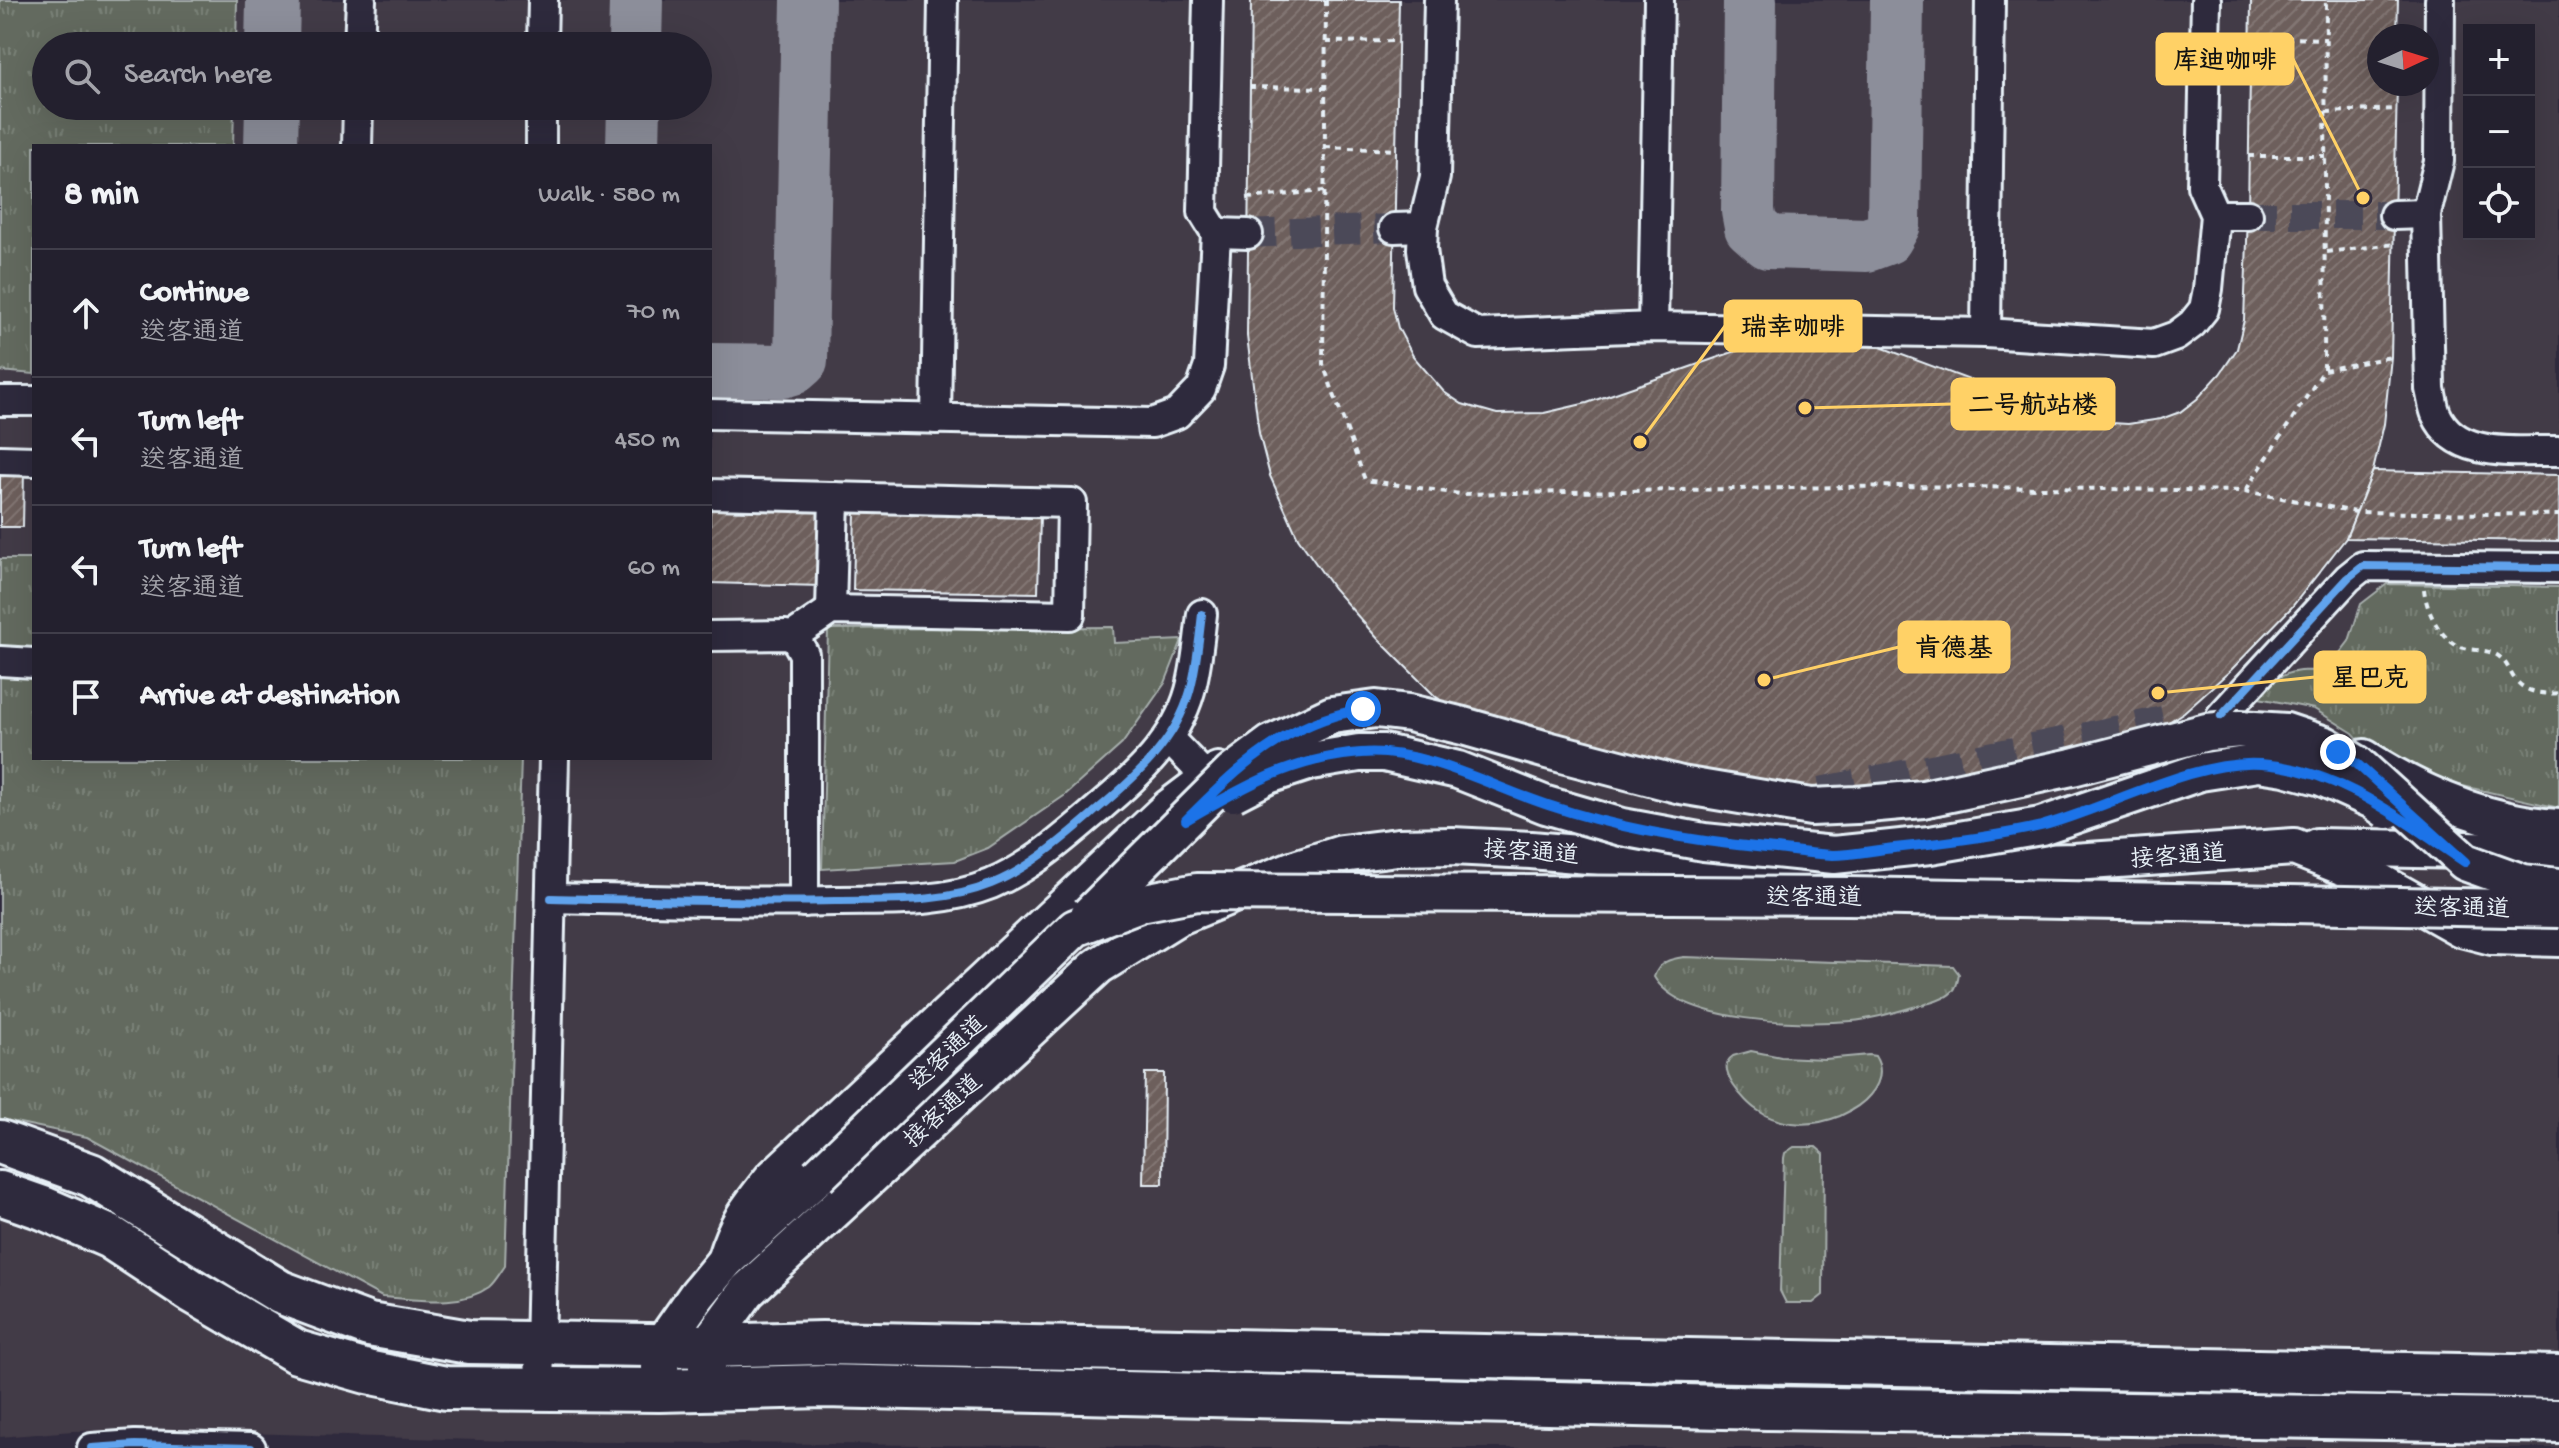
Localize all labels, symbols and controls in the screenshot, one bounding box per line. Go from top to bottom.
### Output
north arrow [2367,24,2439,96]
map controls [2463,24,2535,240]
button: + [2463,24,2535,96]
search box [32,32,712,120]
callout: 库迪咖啡 [2157,34,2293,84]
text: 库迪咖啡 [2173,47,2277,79]
icon: search [60,54,104,98]
text: Search here [124,59,272,94]
button: − [2463,96,2535,168]
button: locate [2463,168,2535,240]
text: 8 min [64,176,138,216]
text: Walk · 580 m [538,181,680,212]
text: Continue [140,277,249,312]
icon: ahead [64,291,108,335]
text: 70 m [627,298,680,329]
callout: 瑞幸咖啡 [1725,301,1861,351]
text: 瑞幸咖啡 [1741,313,1845,346]
text: 送客通道 [140,319,244,350]
callout: 二号航站楼 [1952,379,2114,429]
text: 二号航站楼 [1968,391,2098,424]
text: Turn left [140,405,241,440]
icon: left [64,419,108,463]
text: 450 m [615,426,680,457]
text: 送客通道 [140,447,244,478]
text: Turn left [140,533,241,568]
icon: left [64,547,108,591]
text: 60 m [627,554,680,585]
text: 送客通道 [140,575,244,606]
callout: 肯德基 [1899,622,2009,672]
text: 肯德基 [1915,634,1993,667]
callout: 星巴克 [2315,652,2425,702]
text: 星巴克 [2331,664,2409,697]
icon: arrive [64,675,108,719]
text: Arrive at destination [140,680,400,715]
route start [1345,691,1381,727]
route end [2320,734,2356,770]
street label: 接客通道 [1482,836,1580,872]
street label: 接客通道 [2129,840,2227,876]
street label: 送客通道 [1766,884,1862,914]
street label: 送客通道 [2414,894,2510,926]
street label: 送客通道 [904,1010,994,1098]
street label: 接客通道 [899,1068,989,1156]

